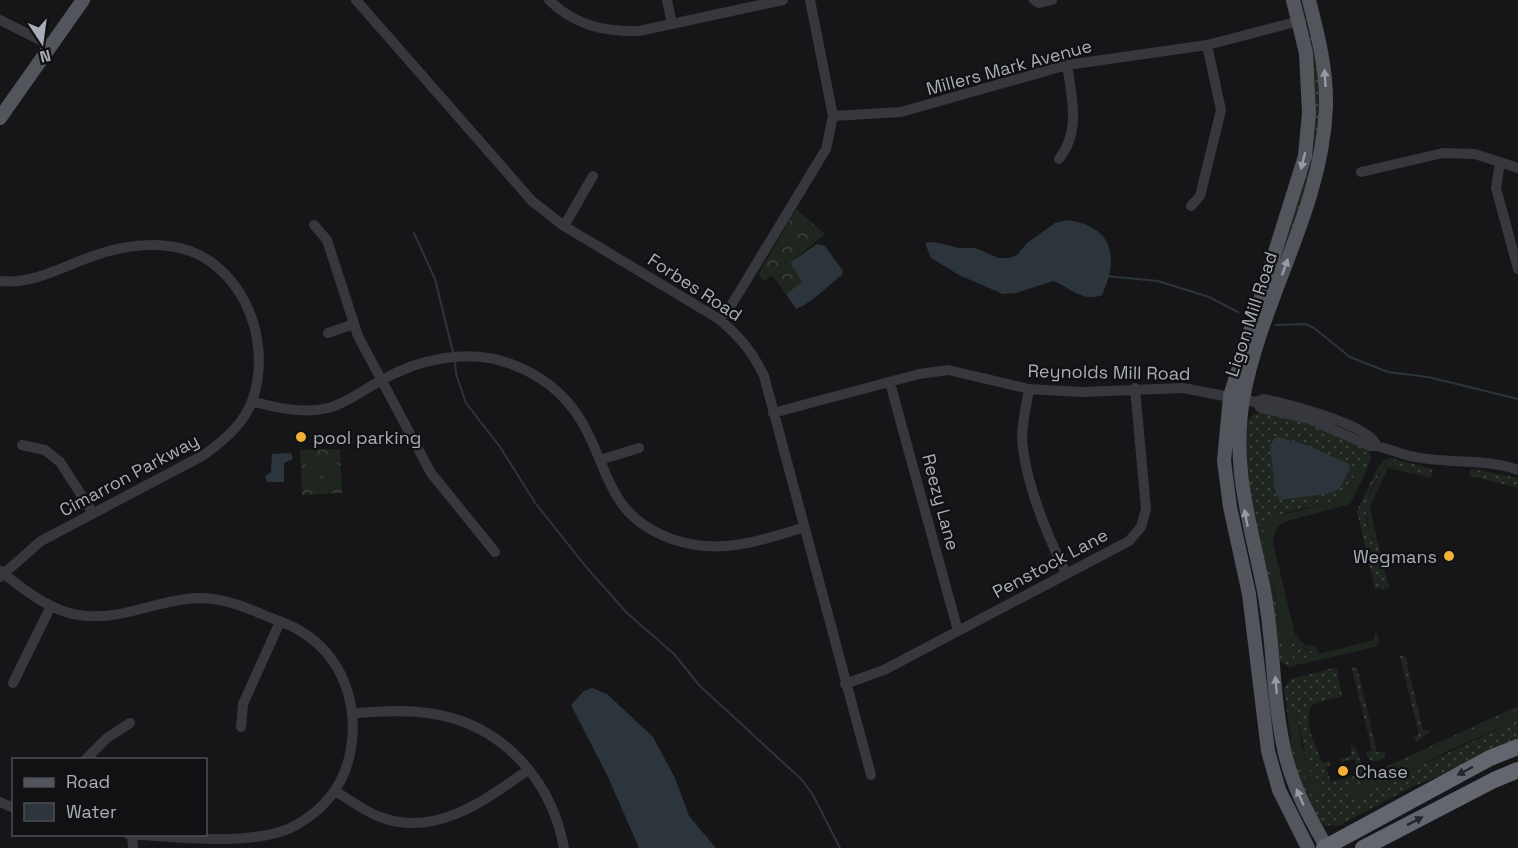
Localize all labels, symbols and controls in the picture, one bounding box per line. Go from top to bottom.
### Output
north arrow [12,12,72,72]
street label: Millers Mark Avenue [924,34,1094,100]
text: N [38,45,53,68]
one-way arrow [1320,69,1330,88]
one-way arrow [1298,152,1308,170]
street label: Forbes Road [643,248,747,326]
street label: Ligon Mill Road [1220,249,1282,379]
one-way arrow [1281,258,1291,276]
street label: Reynolds Mill Road [1027,359,1191,385]
place label: pool parking [313,426,421,449]
street label: Cimarron Parkway [55,429,203,521]
marker: pool parking [294,430,308,444]
street label: Reezy Lane [917,451,965,553]
one-way arrow [1241,508,1250,527]
street label: Penstock Lane [988,523,1112,603]
place label: Wegmans [1353,545,1437,568]
marker: Wegmans [1442,549,1456,563]
one-way arrow [1271,676,1281,695]
legend [12,758,207,836]
place label: Chase [1355,760,1408,783]
marker: Chase [1336,764,1350,778]
one-way arrow [1456,766,1473,776]
text: Road [66,770,110,793]
one-way arrow [1295,787,1305,805]
text: Water [66,800,117,823]
one-way arrow [1406,816,1423,826]

